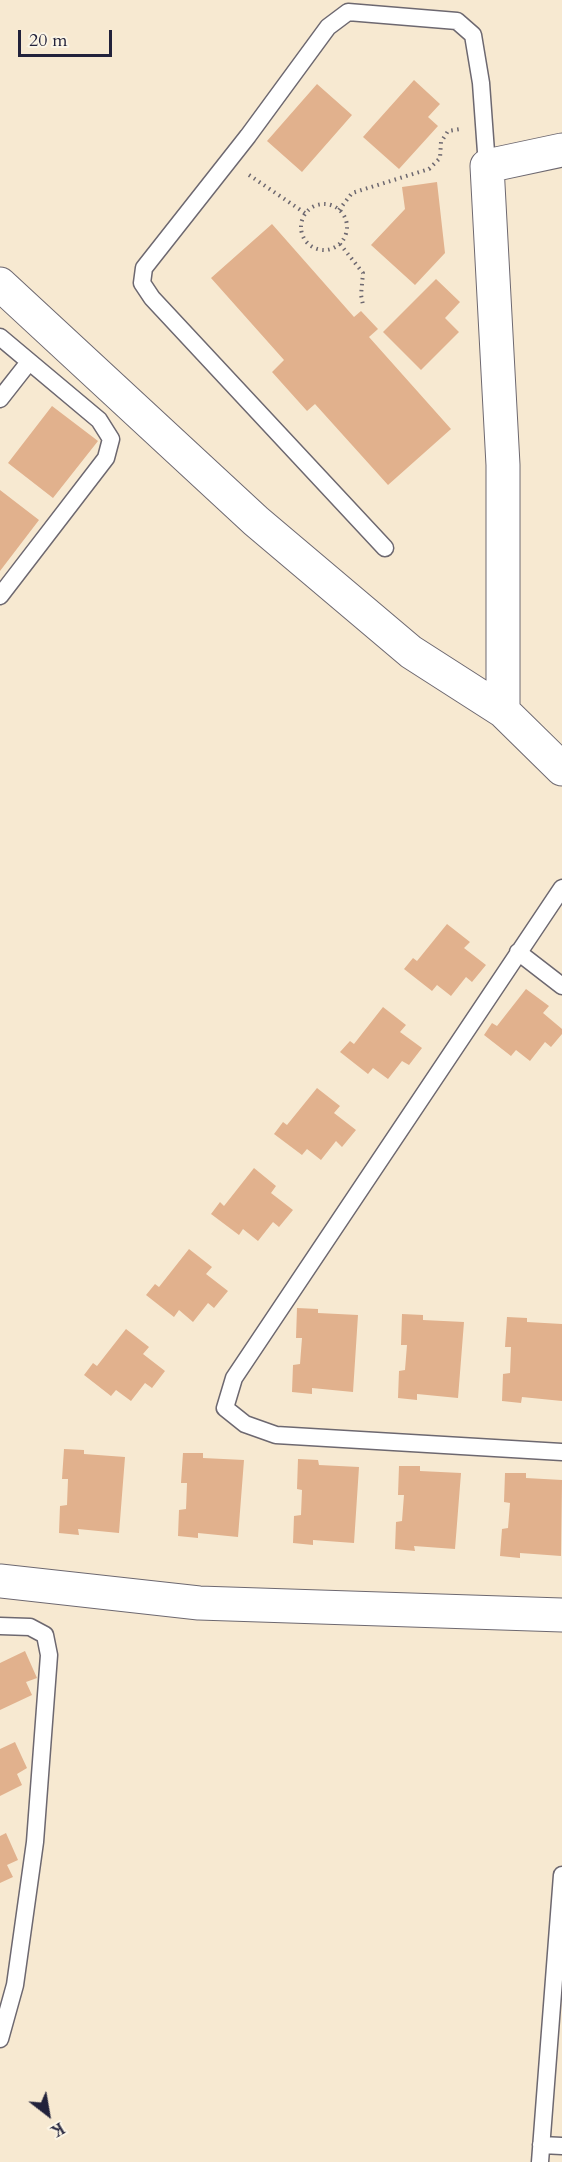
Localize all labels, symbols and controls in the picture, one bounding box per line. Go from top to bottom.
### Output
scale bar [21,18,116,56]
text: 20 m [29,28,68,53]
north arrow [18,2084,78,2144]
text: K [46,2117,68,2142]

